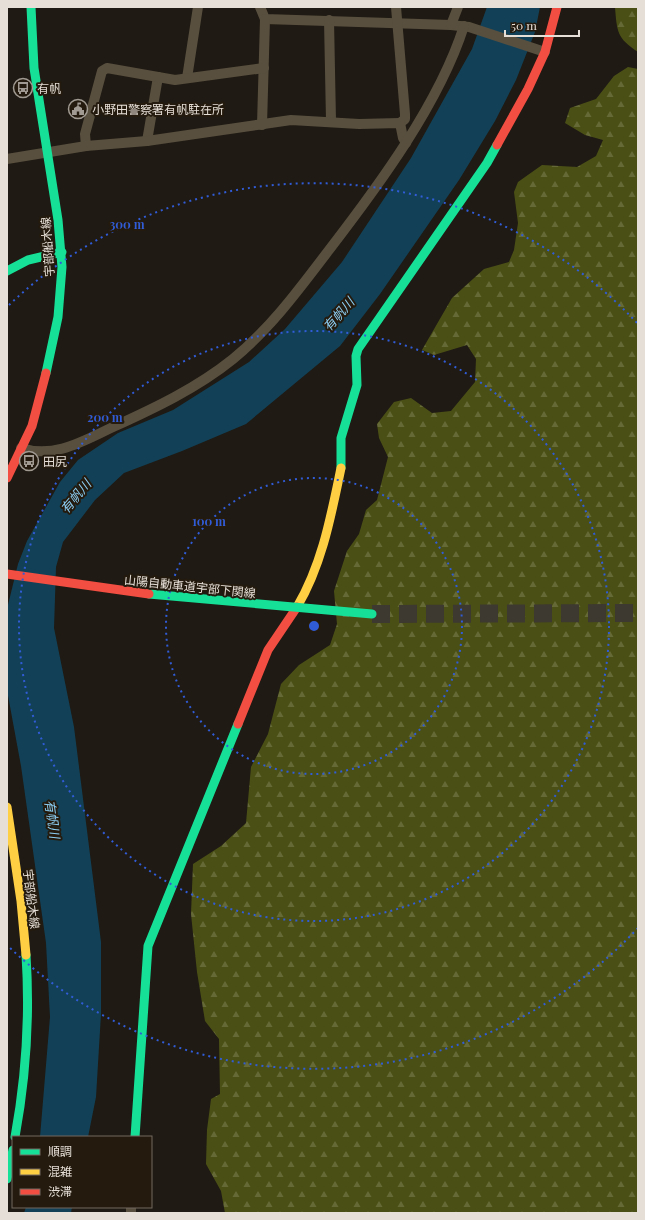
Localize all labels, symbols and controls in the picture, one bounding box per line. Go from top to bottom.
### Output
scale bar [505,12,579,38]
text: 50 m [511,17,537,33]
bus stop icon: 有帆 [12,77,34,99]
place label: 有帆 [37,80,61,96]
public building icon: 小野田警察署有帆駐在所 [67,98,89,120]
place label: 小野田警察署有帆駐在所 [92,101,224,117]
text: 300 m [110,216,145,232]
street label: 宇部船木線 [37,217,57,277]
water label: 有帆川 [319,292,359,334]
text: 200 m [87,409,123,425]
bus stop icon: 田尻 [18,450,40,472]
place label: 田尻 [43,453,67,469]
water label: 有帆川 [56,474,95,516]
text: 100 m [192,513,226,529]
street label: 山陽自動車道宇部下関線 [124,571,256,601]
centre of rings [307,619,321,633]
water label: 有帆川 [42,798,64,841]
street label: 宇部船木線 [20,868,44,930]
legend [12,1136,152,1208]
text: 順調 [48,1143,72,1159]
text: 混雑 [48,1163,72,1179]
text: 渋滞 [48,1183,72,1199]

